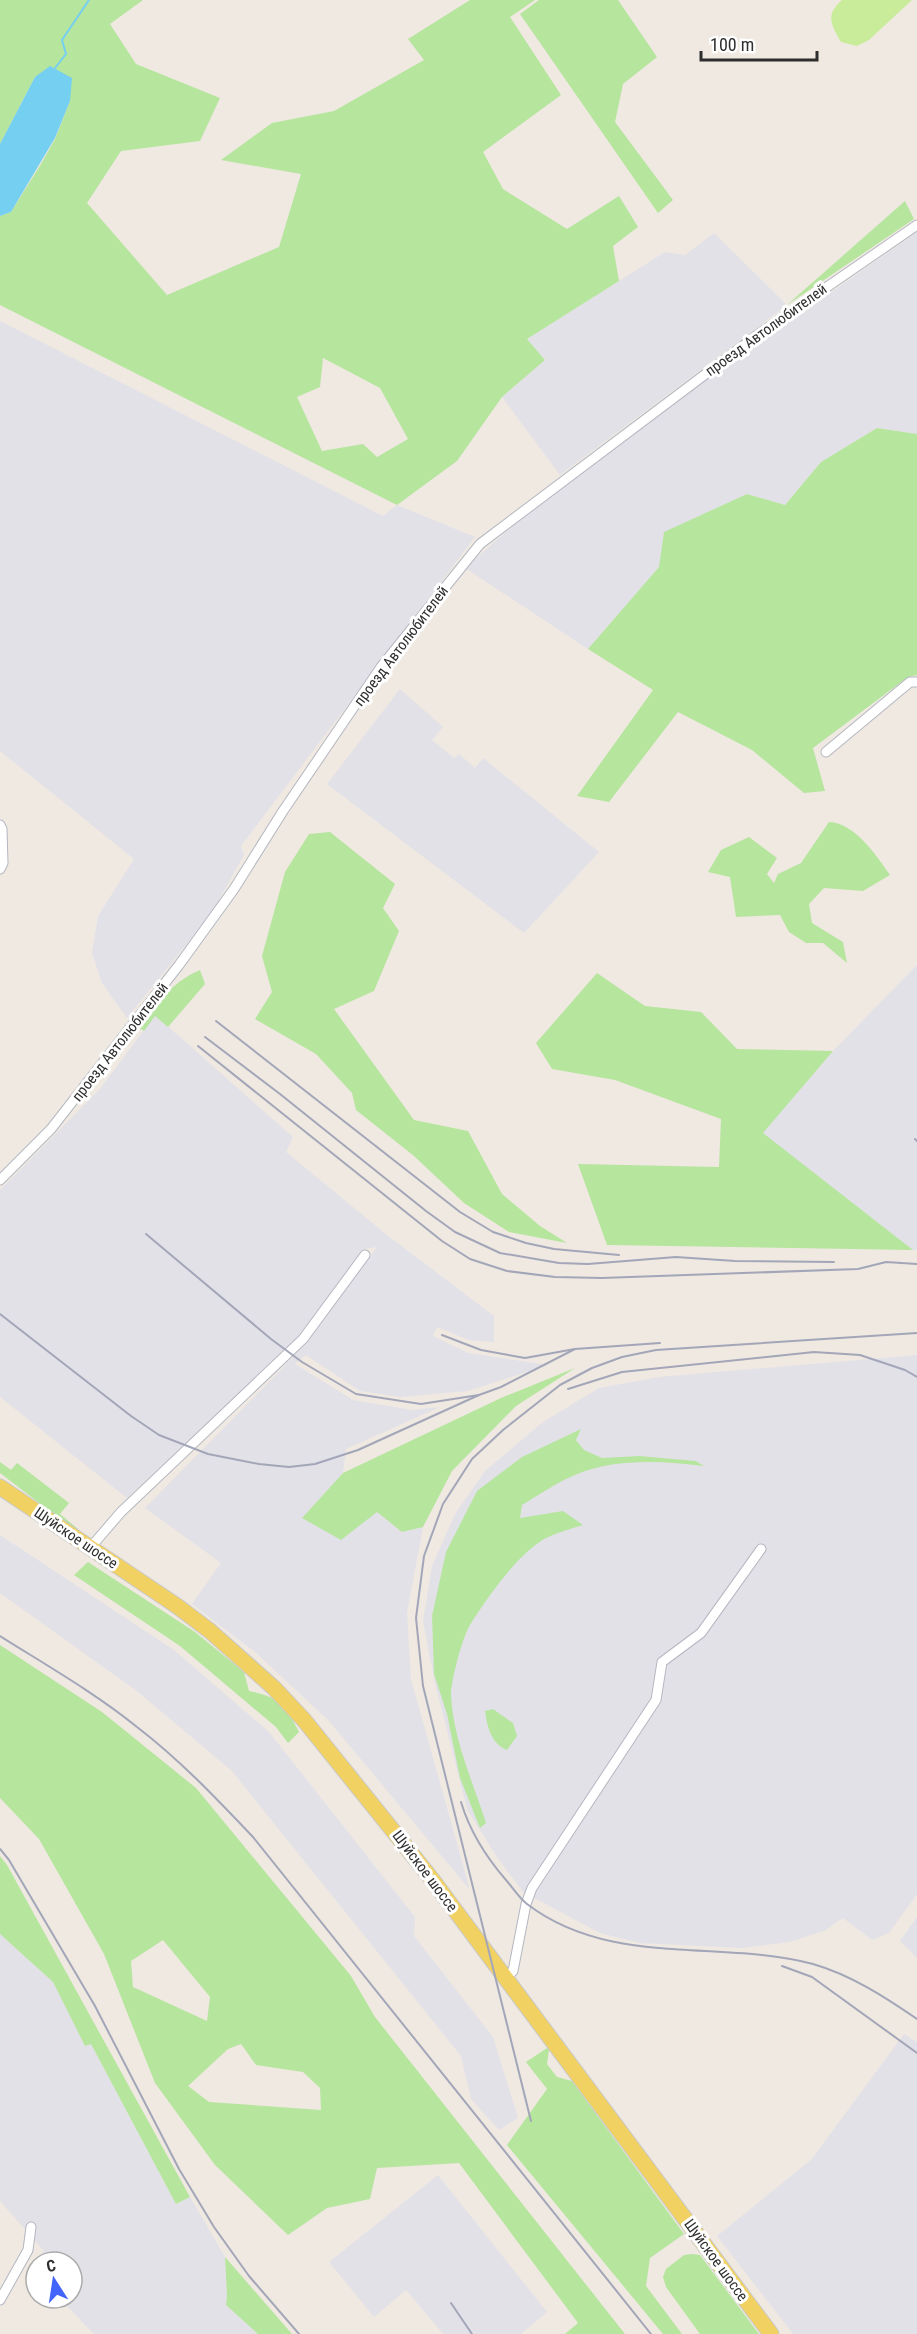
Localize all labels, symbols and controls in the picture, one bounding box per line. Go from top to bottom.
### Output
scale bar [701,24,816,62]
text: 100 m [710,34,754,55]
street label: проезд Автолюбителей [702,280,830,380]
street label: проезд Автолюбителей [350,582,452,710]
street label: проезд Автолюбителей [68,979,172,1105]
street label: Шуйское шоссе [31,1503,121,1573]
street label: Шуйское шоссе [389,1827,461,1915]
street label: Шуйское шоссе [680,2215,752,2305]
north arrow [24,2250,84,2310]
text: С [45,2256,57,2276]

